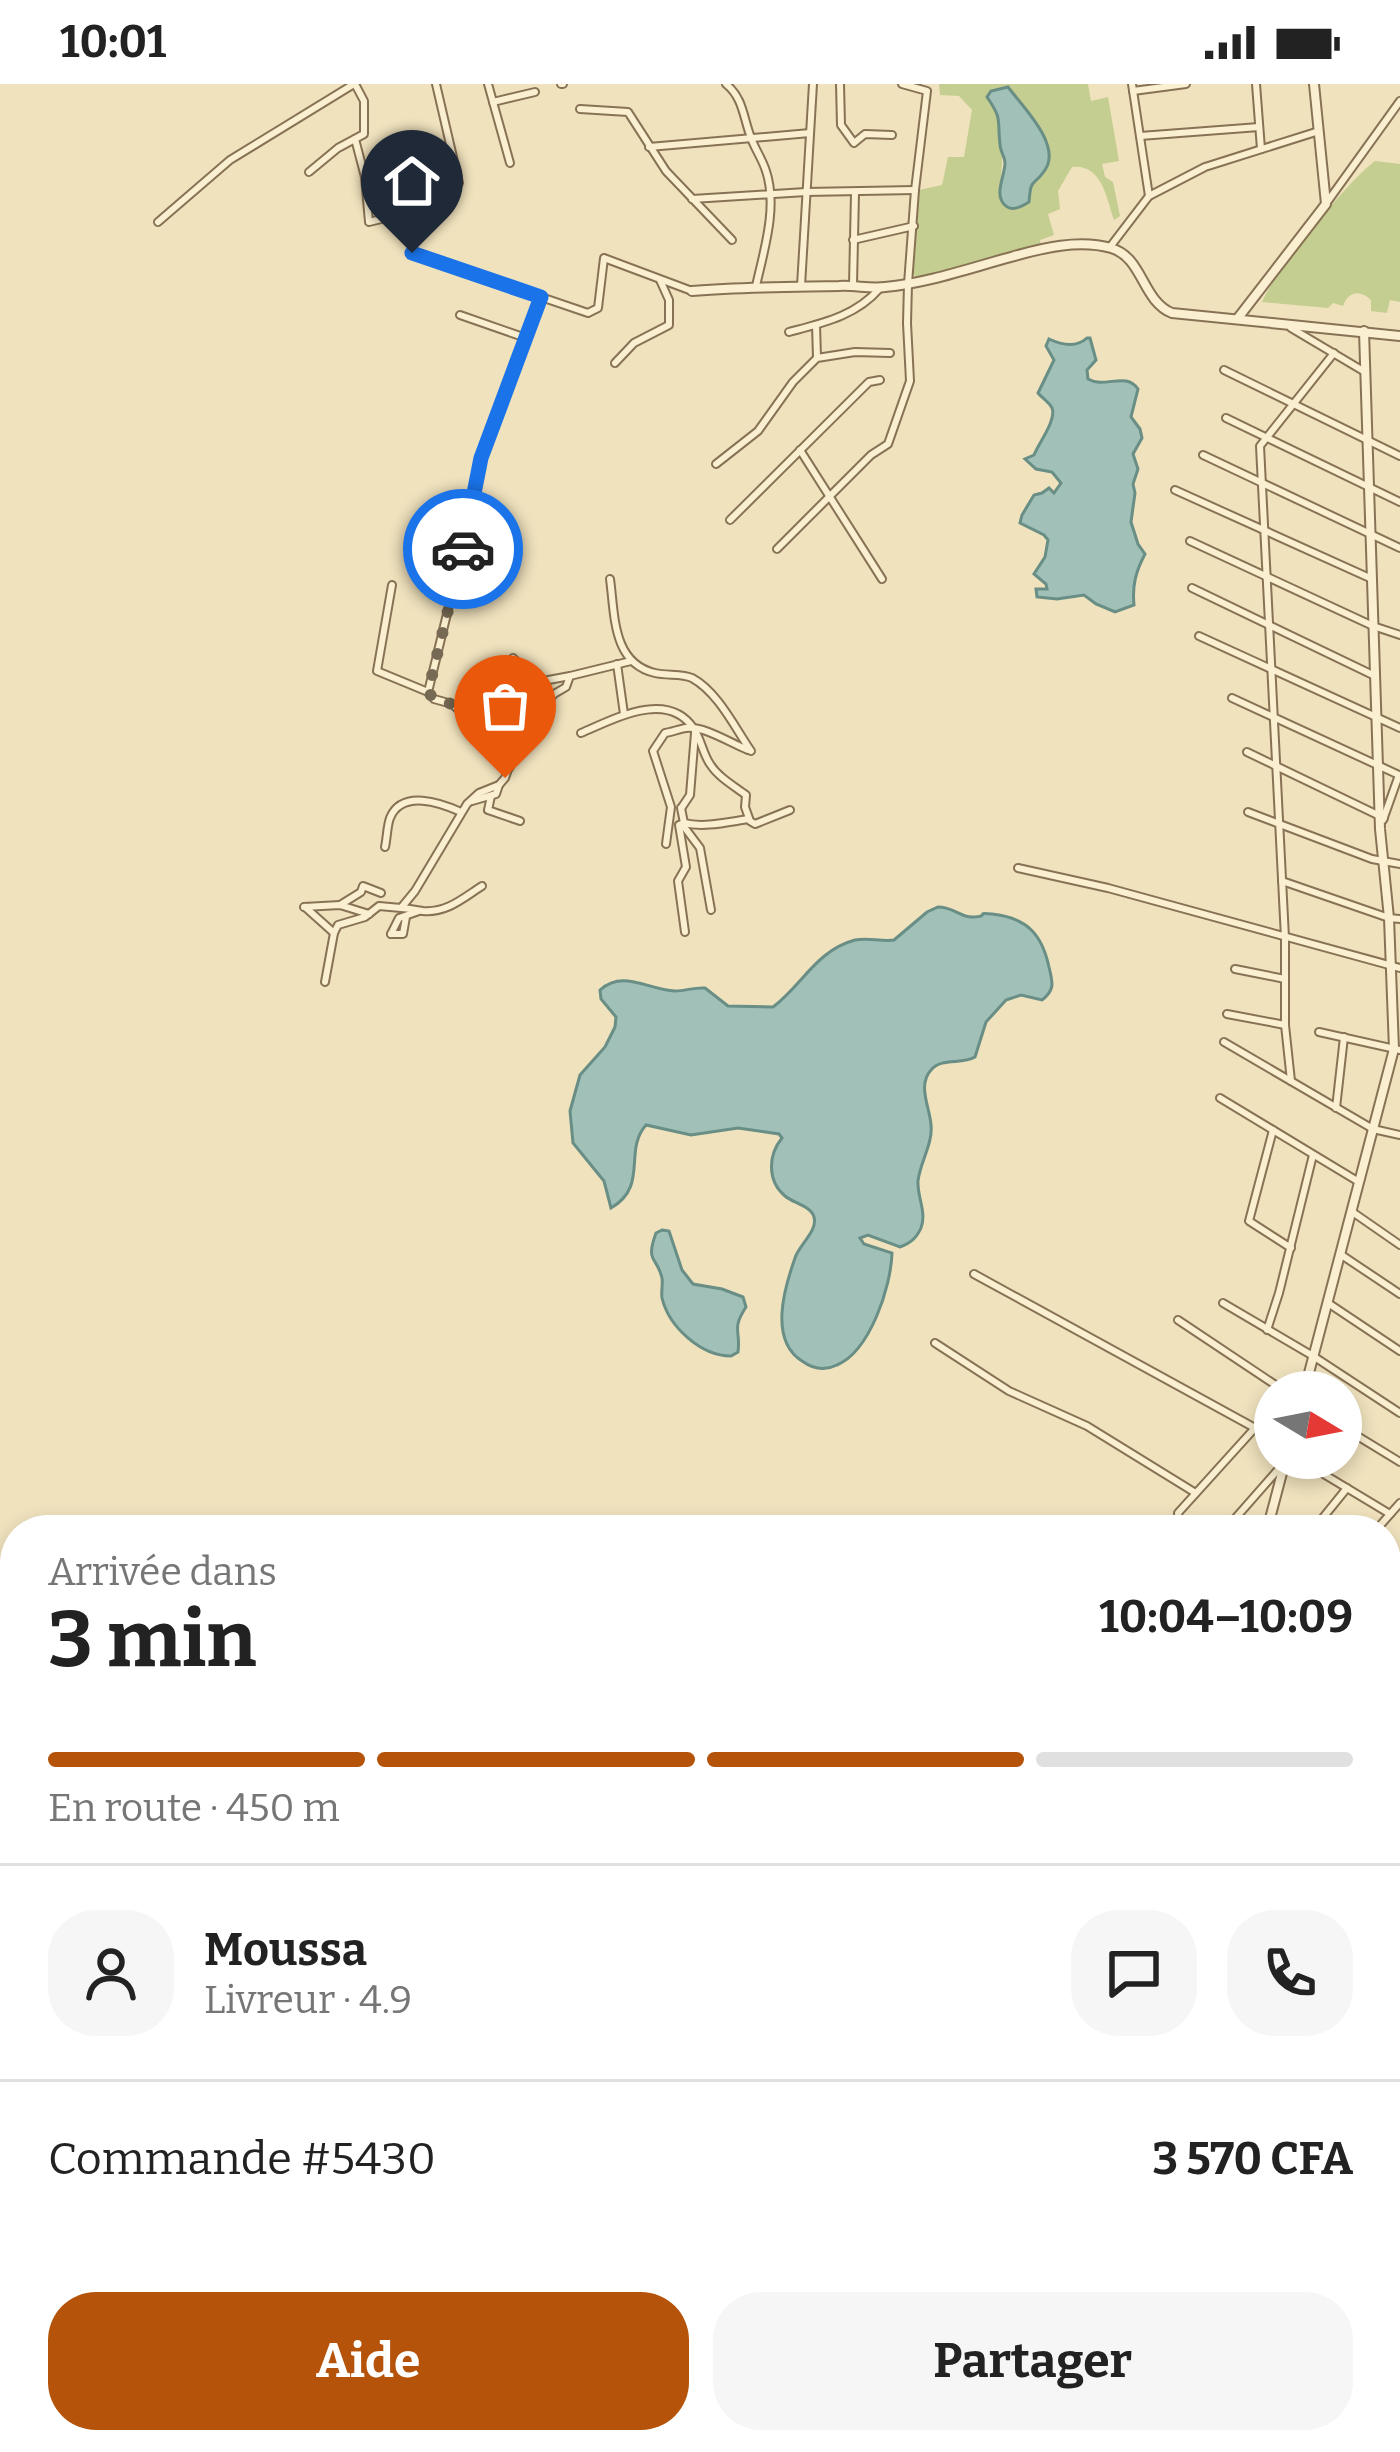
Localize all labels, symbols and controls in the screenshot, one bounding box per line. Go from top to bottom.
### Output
text: 10:01 [60,15,166,69]
pin [361,130,463,253]
icon: home [379,148,445,214]
courier [403,489,523,609]
icon: car [430,516,496,582]
pin [454,655,556,778]
icon: bag [472,673,538,739]
north arrow [1254,1371,1362,1479]
map controls [1254,1371,1362,1479]
text: Arrivée dans [48,1549,277,1595]
text: 10:04–10:09 [1099,1590,1353,1644]
text: 3 min [48,1593,256,1687]
text: En route · 450 m [48,1785,340,1831]
button: person [48,1910,174,2036]
button: chat [1071,1910,1197,2036]
button: phone [1227,1910,1353,2036]
text: Moussa [204,1923,367,1977]
text: Livreur · 4.9 [204,1977,412,2023]
text: Commande #5430 [48,2132,436,2186]
text: 3 570 CFA [1152,2132,1353,2186]
button: Aide [48,2292,689,2430]
button: Partager [713,2292,1353,2430]

